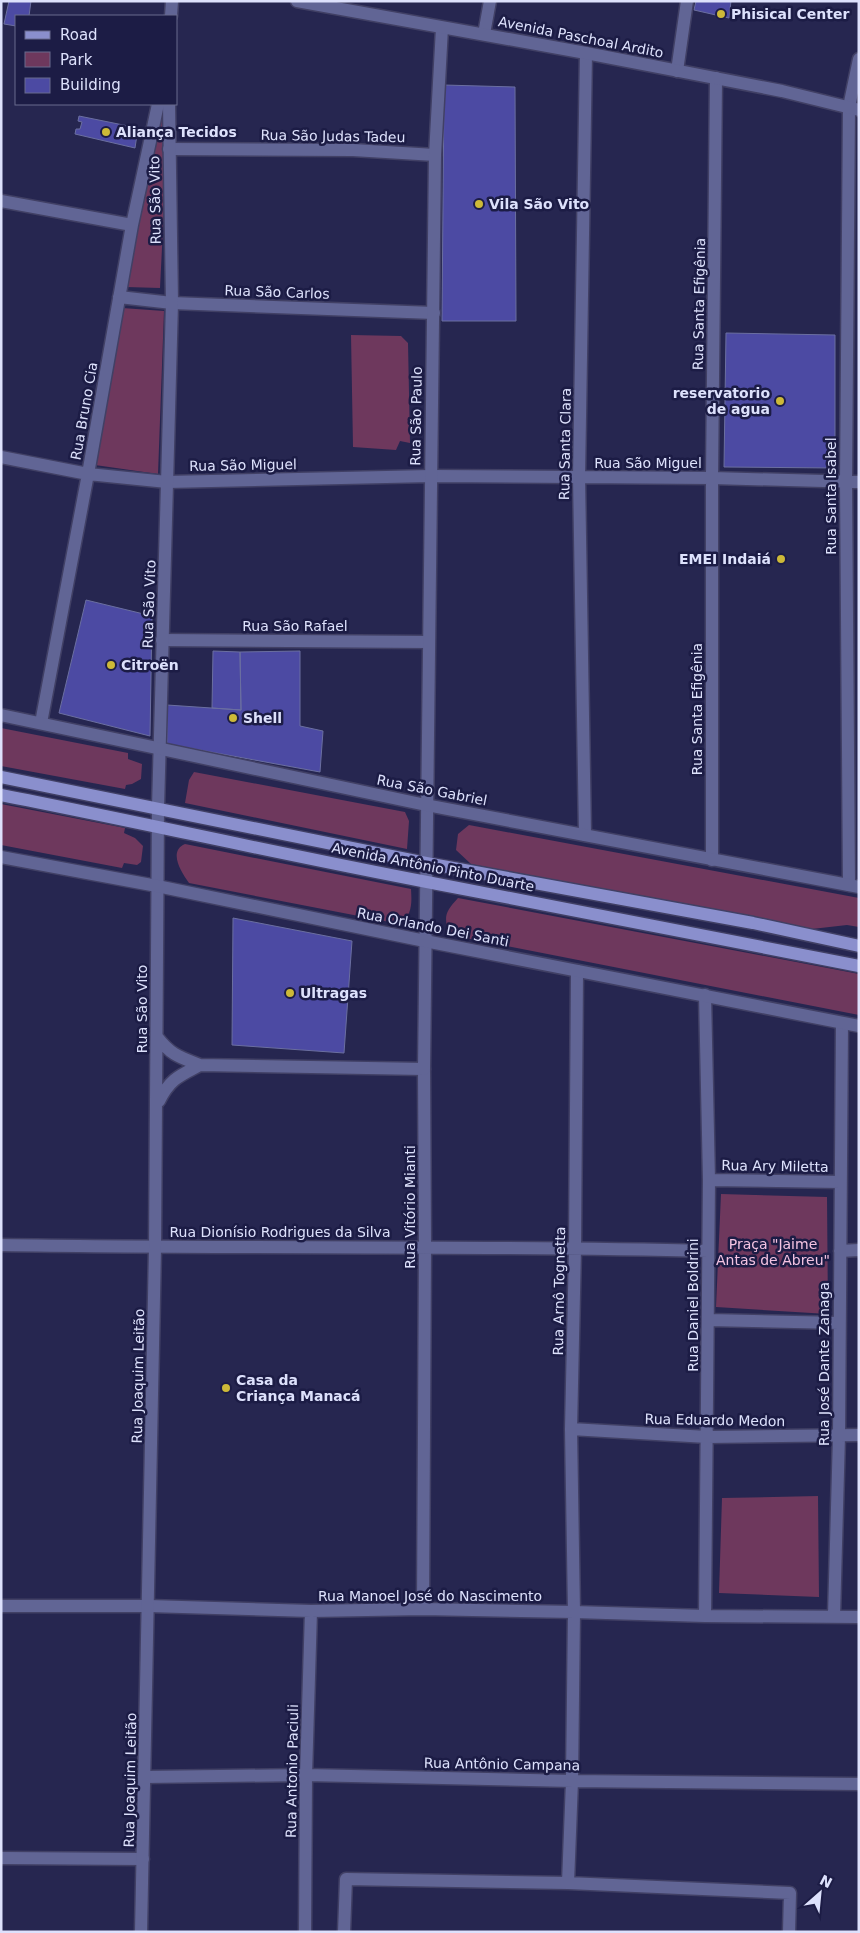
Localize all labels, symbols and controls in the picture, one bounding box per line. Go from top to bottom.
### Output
place label: Phisical Center [731,6,850,22]
marker: Phisical Center [715,8,727,20]
street label: Avenida Paschoal Ardito [497,13,665,61]
legend [15,15,178,105]
text: Road [60,26,98,44]
text: Park [60,51,93,69]
text: Building [60,76,121,94]
place label: Aliança Tecidos [116,124,237,140]
marker: Aliança Tecidos [100,126,112,138]
street label: Rua São Judas Tadeu [260,127,406,145]
street label: Rua São Vito [146,156,164,244]
place label: Vila São Vito [489,196,590,212]
marker: Vila São Vito [473,198,485,210]
street label: Rua Santa Efigênia [690,238,708,370]
street label: Rua São Carlos [224,282,330,302]
street label: Rua Bruno Cia [67,361,101,461]
street label: Rua São Paulo [407,366,425,466]
place label: reservatorio de agua [673,385,770,417]
street label: Rua Santa Clara [556,388,574,500]
marker: reservatorio de agua [774,395,786,407]
street label: Rua Santa Isabel [823,437,839,555]
street label: Rua São Miguel [594,455,702,471]
street label: Rua São Miguel [189,456,297,474]
place label: EMEI Indaiá [679,551,771,567]
marker: EMEI Indaiá [775,553,787,565]
street label: Rua São Vito [139,559,159,649]
street label: Rua São Rafael [242,618,348,634]
street label: Rua Santa Efigênia [689,643,705,775]
place label: Citroën [121,657,179,673]
marker: Citroën [105,659,117,671]
place label: Shell [243,710,282,726]
marker: Shell [227,712,239,724]
street label: Rua São Gabriel [376,771,488,809]
street label: Avenida Antônio Pinto Duarte [330,839,536,895]
street label: Rua Orlando Dei Santi [356,904,510,950]
street label: Rua São Vito [134,965,150,1053]
place label: Ultragas [300,985,367,1001]
marker: Ultragas [284,987,296,999]
street label: Rua Vitório Mianti [402,1145,418,1269]
street label: Rua Ary Miletta [721,1157,829,1175]
street label: Rua Dionísio Rodrigues da Silva [170,1224,390,1240]
street label: Rua Arnô Tognetta [550,1227,568,1355]
park label: Praça "Jaime Antas de Abreu" [716,1236,830,1268]
street label: Rua Daniel Boldrini [685,1238,701,1372]
street label: Rua José Dante Zanaga [816,1282,832,1446]
street label: Rua Joaquim Leitão [129,1309,147,1443]
place label: Casa da Criança Manacá [236,1372,361,1404]
marker: Casa da Criança Manacá [220,1382,232,1394]
street label: Rua Eduardo Medon [645,1411,785,1429]
street label: Rua Manoel José do Nascimento [318,1588,542,1604]
street label: Rua Antonio Paciuli [283,1704,301,1838]
street label: Rua Joaquim Leitão [121,1713,139,1847]
street label: Rua Antônio Campana [424,1755,580,1773]
north arrow [795,1868,845,1918]
text: N [817,1872,835,1891]

